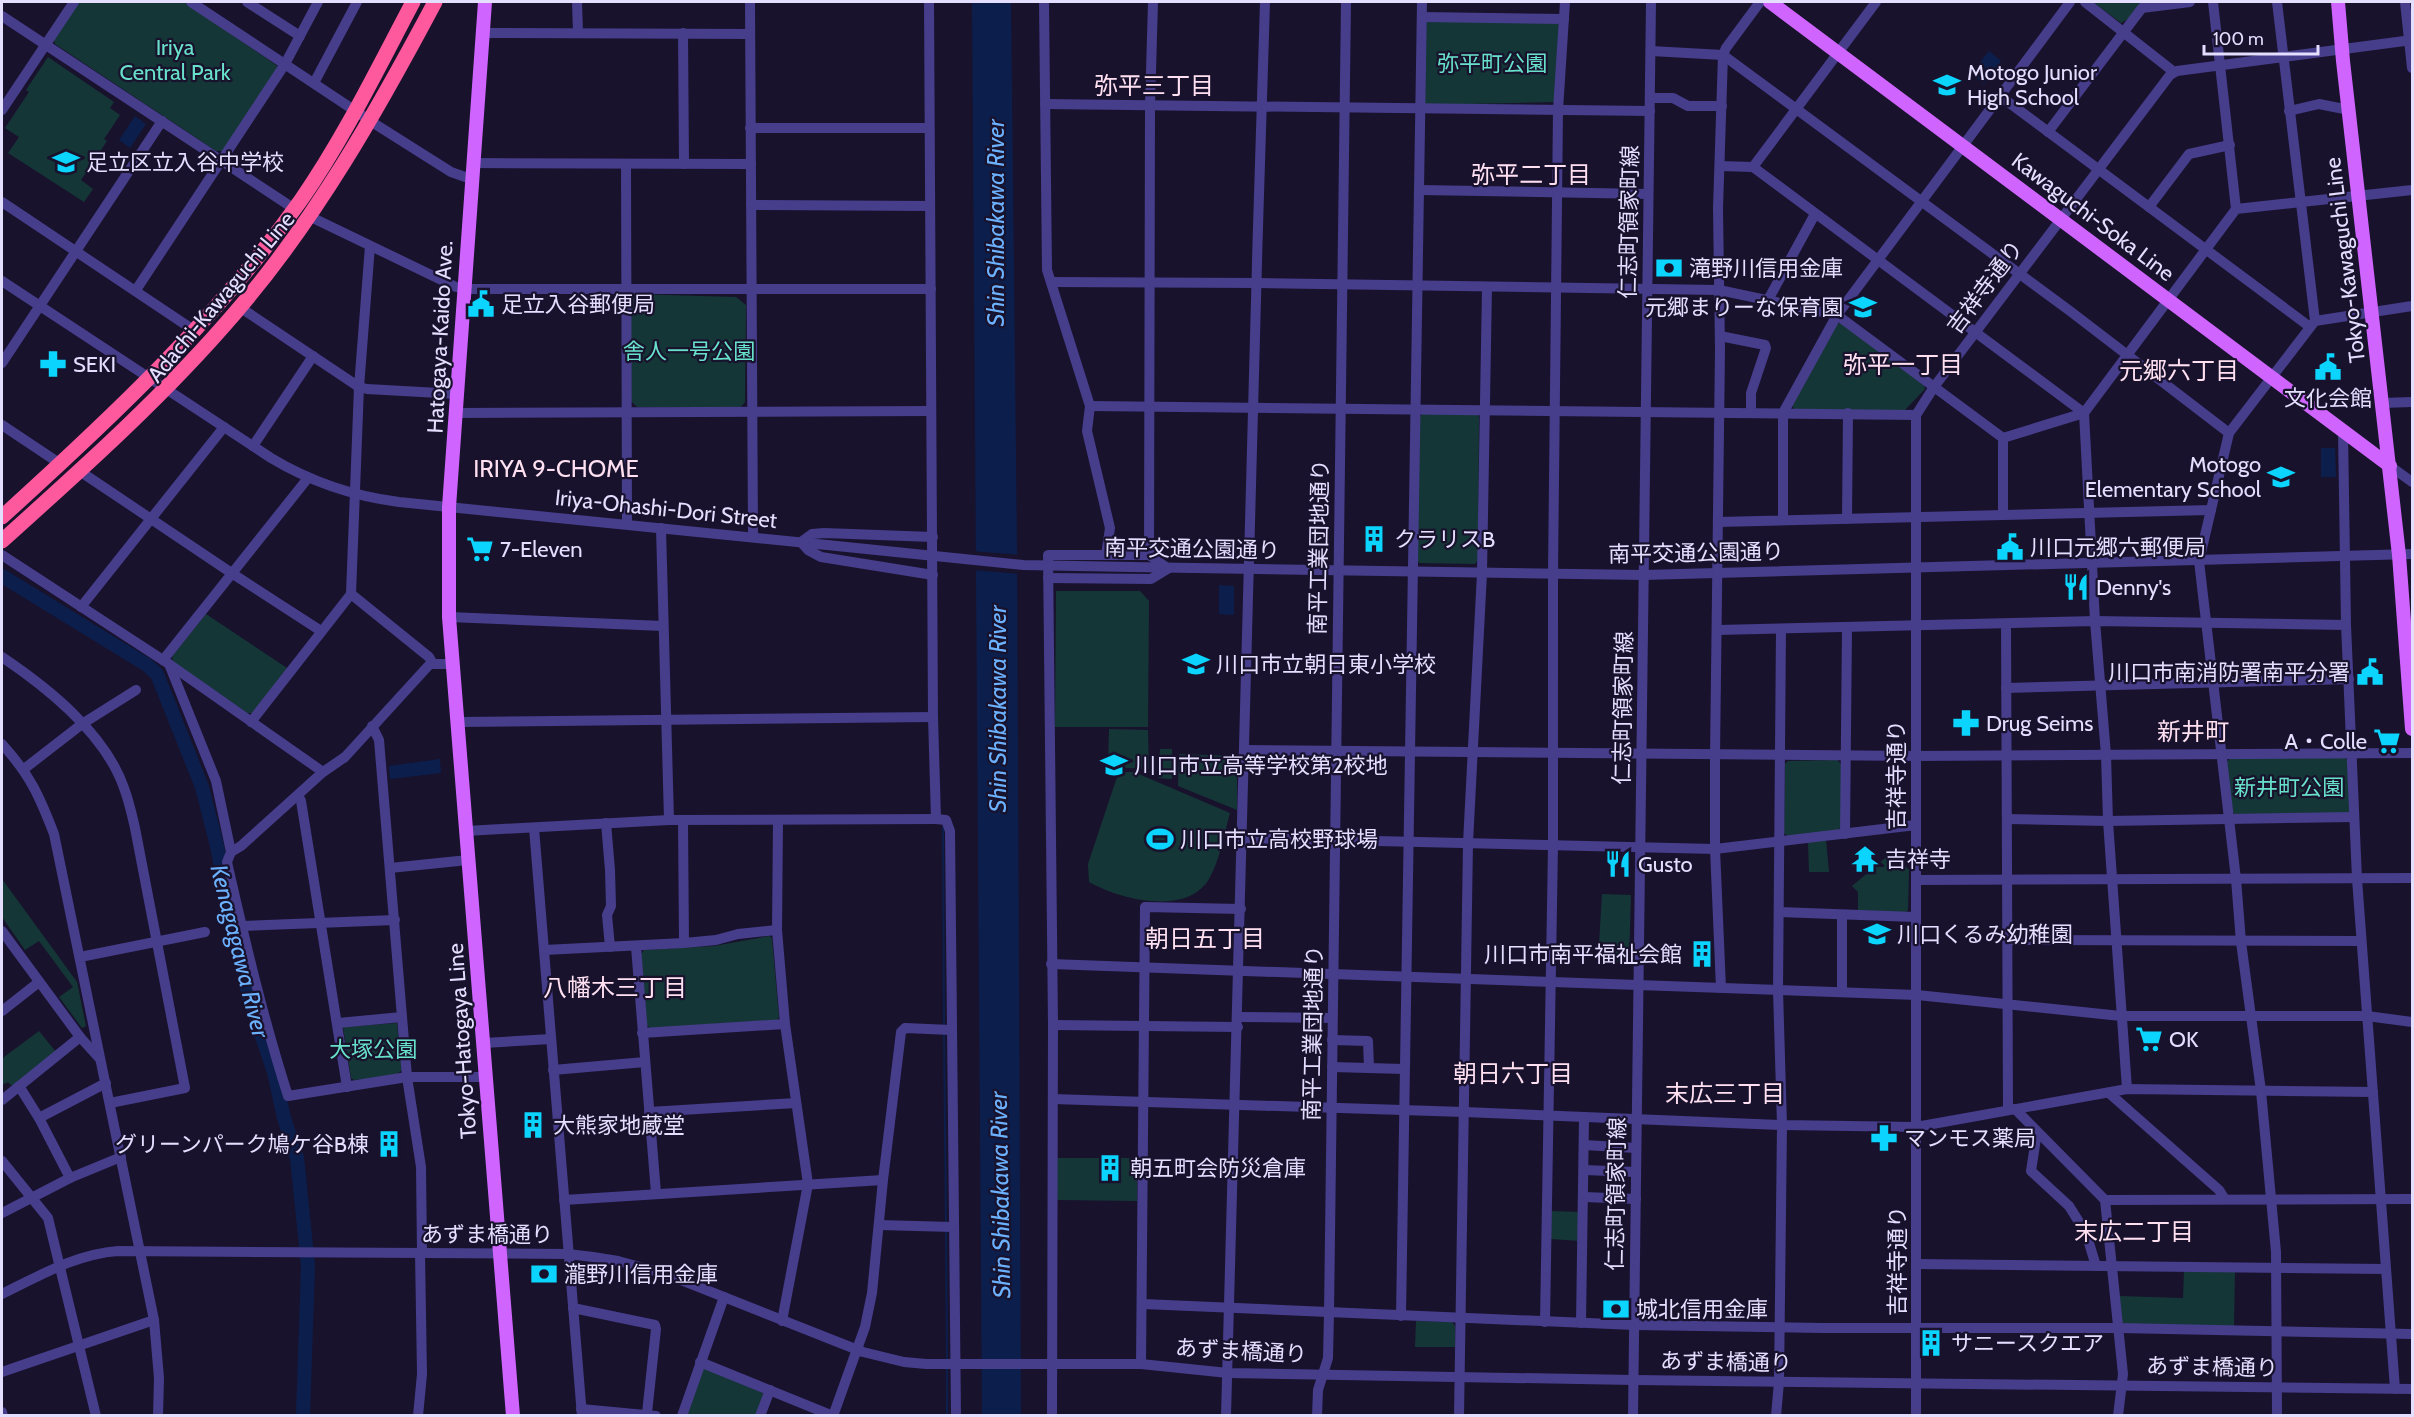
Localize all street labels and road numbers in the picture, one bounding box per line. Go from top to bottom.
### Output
street label: 仁志町領家町線 [1614,145,1644,299]
street label: Kawaguchi-Soka Line [2006,147,2180,287]
street label: Tokyo-Kawaguchi Line [2319,156,2371,364]
street label: Adachi-Kawaguchi Line [142,206,300,388]
street label: 吉祥寺通り [1941,235,2029,339]
street label: Hatogaya-Kaido Ave. [421,240,459,434]
street label: 南平工業団地通り [1304,459,1334,635]
street label: Iriya-Ohashi-Dori Street [554,484,779,534]
street label: 南平交通公園通り [1104,534,1280,564]
street label: 南平交通公園通り [1608,538,1784,568]
street label: 仁志町領家町線 [1608,631,1638,785]
street label: 吉祥寺通り [1883,720,1910,830]
street label: Tokyo-Hatogaya Line [442,942,482,1140]
street label: 南平工業団地通り [1298,945,1328,1121]
street label: 仁志町領家町線 [1601,1117,1631,1271]
street label: 吉祥寺通り [1884,1206,1911,1316]
street label: あずま橋通り [421,1221,553,1248]
street label: あずま橋通り [1174,1334,1308,1368]
street label: あずま橋通り [1660,1347,1792,1377]
street label: あずま橋通り [2146,1352,2278,1382]

